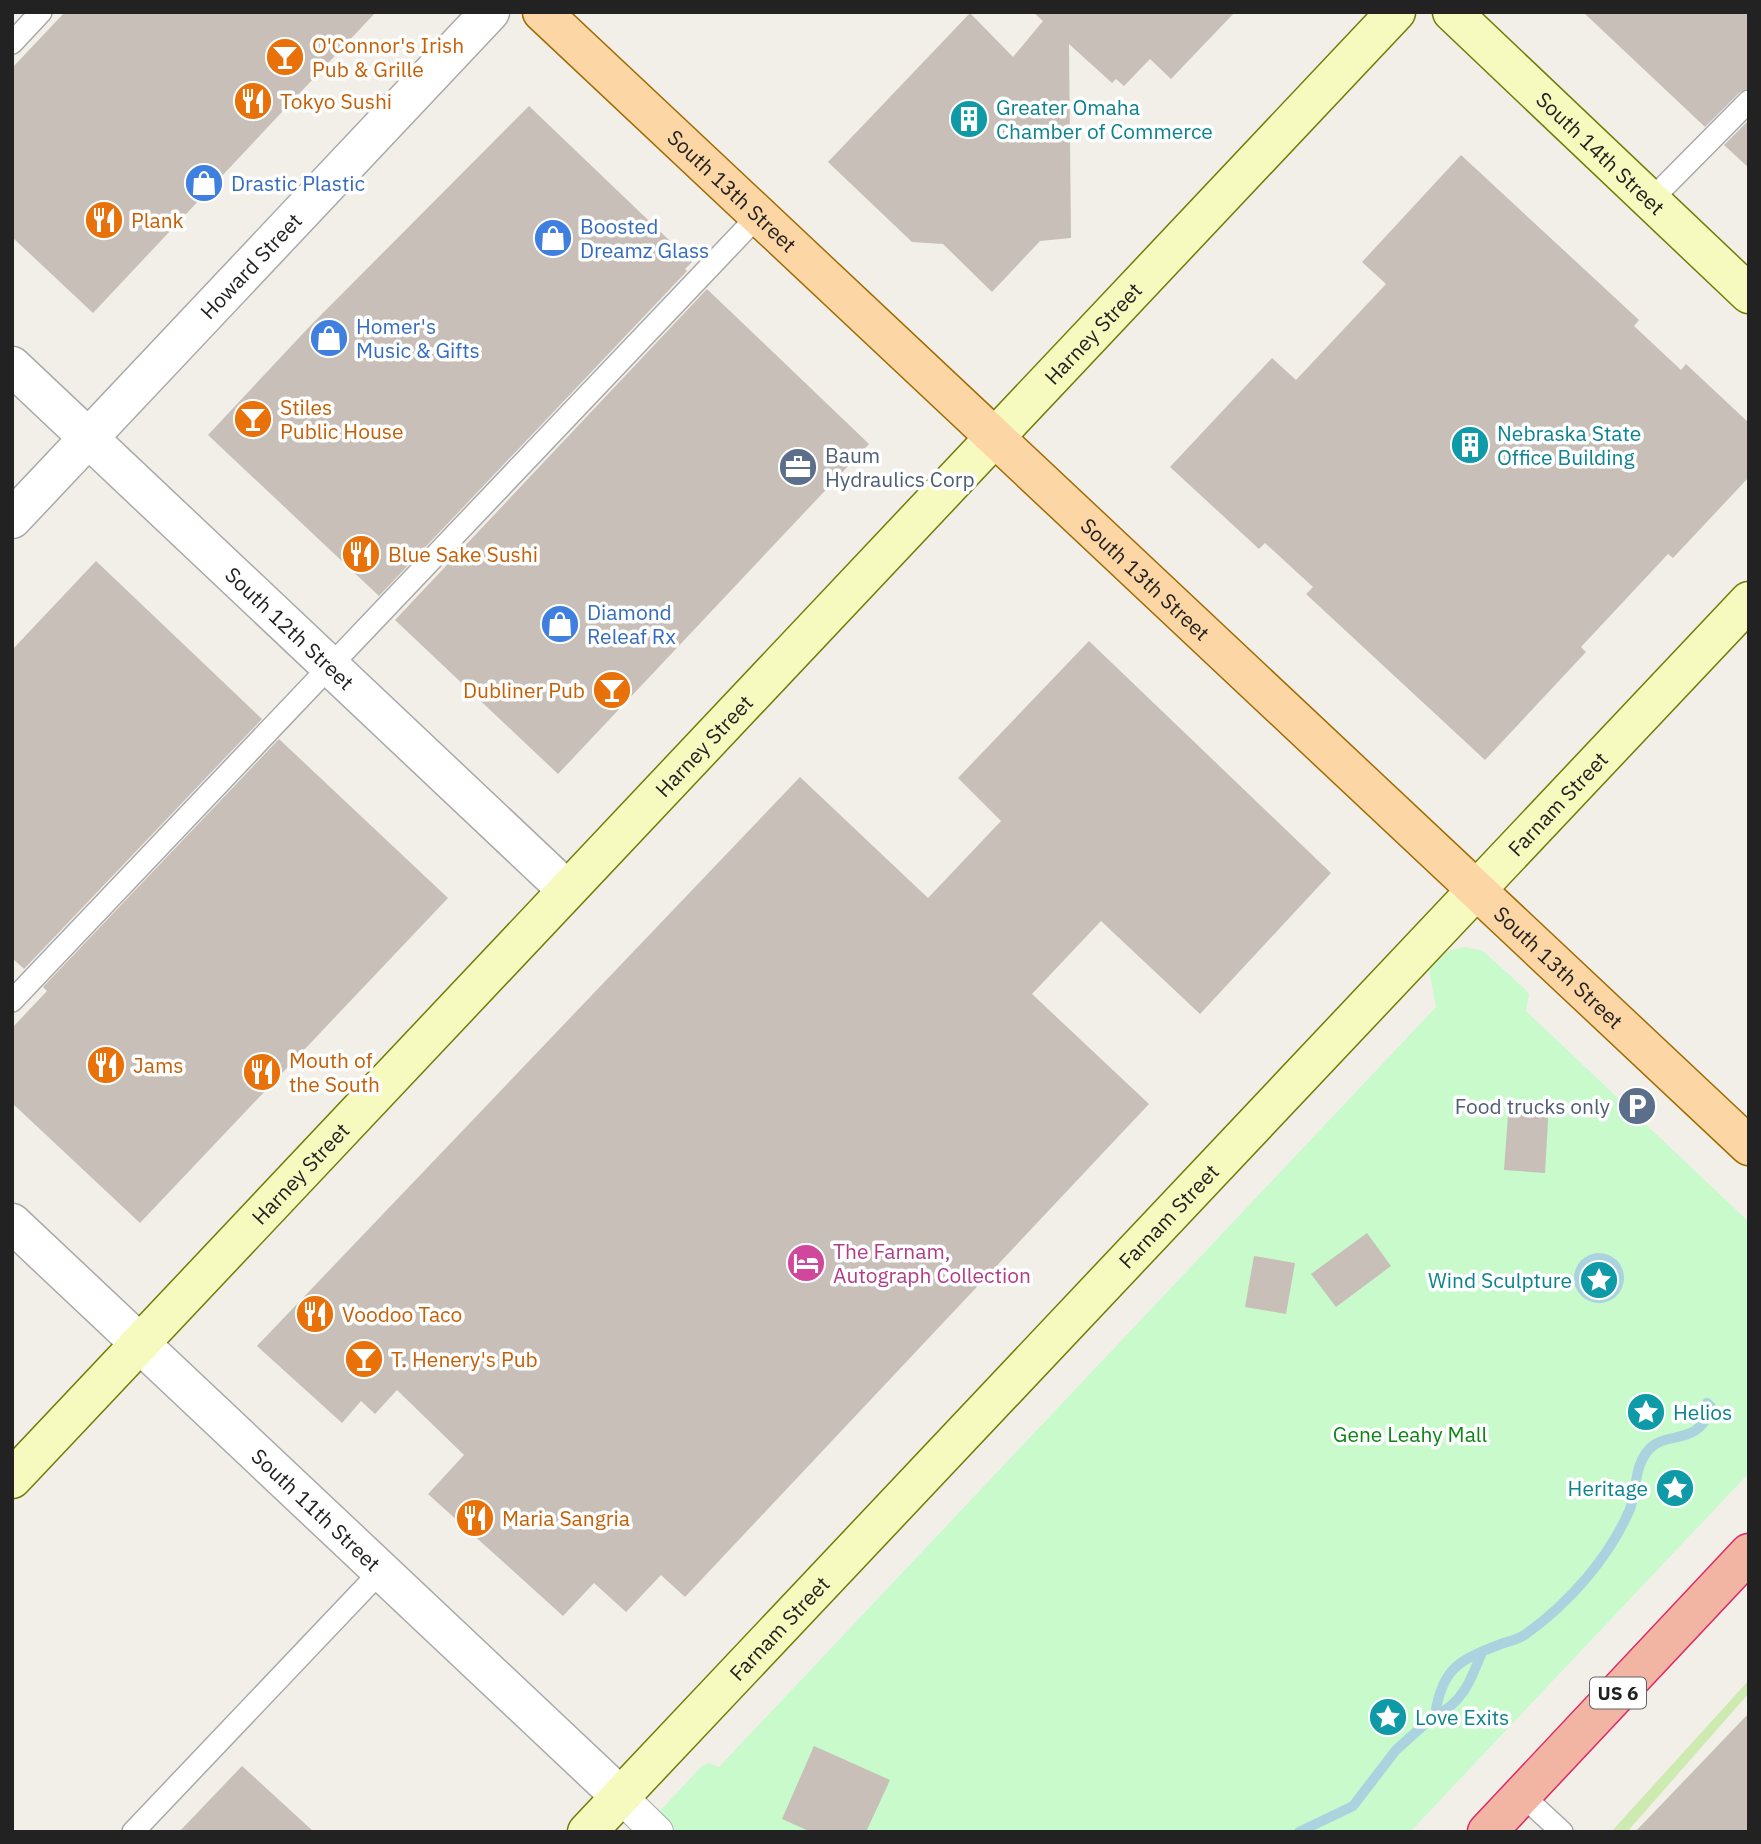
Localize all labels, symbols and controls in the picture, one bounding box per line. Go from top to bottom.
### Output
place label: O'Connor's Irish Pub & Grille [312,31,464,83]
bar icon: O'Connor's Irish Pub & Grille [264,36,306,78]
restaurant icon: Tokyo Sushi [232,80,274,122]
street label: South 14th Street [1530,85,1671,221]
place label: Tokyo Sushi [280,87,392,115]
place label: Greater Omaha Chamber of Commerce [996,93,1213,145]
building icon: Greater Omaha Chamber of Commerce [948,98,990,140]
street label: South 13th Street [662,123,803,258]
shop icon: Drastic Plastic [183,162,225,204]
place label: Drastic Plastic [231,169,365,197]
restaurant icon: Plank [83,199,125,241]
place label: Plank [131,206,184,234]
street label: Howard Street [194,207,308,325]
place label: Boosted Dreamz Glass [580,212,709,264]
shop icon: Boosted Dreamz Glass [532,217,574,259]
street label: Harney Street [1038,276,1148,390]
place label: Homer's Music & Gifts [356,312,480,364]
shop icon: Homer's Music & Gifts [308,317,350,359]
place label: Stiles Public House [280,393,404,445]
bar icon: Stiles Public House [232,398,274,440]
place label: Nebraska State Office Building [1497,419,1641,471]
building icon: Nebraska State Office Building [1449,424,1491,466]
place label: Baum Hydraulics Corp [825,441,975,493]
office icon: Baum Hydraulics Corp [777,446,819,488]
street label: South 13th Street [1075,511,1216,646]
restaurant icon: Blue Sake Sushi [340,533,382,575]
place label: Blue Sake Sushi [388,540,538,568]
street label: South 12th Street [219,561,360,696]
place label: Diamond Releaf Rx [587,598,676,650]
shop icon: Diamond Releaf Rx [539,603,581,645]
bar icon: Dubliner Pub [591,669,633,711]
place label: Dubliner Pub [463,676,585,704]
street label: Harney Street [649,689,759,803]
street label: Farnam Street [1501,745,1614,862]
street label: South 13th Street [1488,900,1629,1035]
restaurant icon: Jams [85,1044,127,1086]
place label: Mouth of the South [289,1046,380,1098]
place label: Jams [133,1051,183,1079]
restaurant icon: Mouth of the South [241,1051,283,1093]
parking icon: Food trucks only [1616,1085,1658,1127]
place label: Food trucks only [1455,1092,1611,1120]
street label: Harney Street [245,1117,355,1230]
street label: Farnam Street [1112,1158,1225,1274]
place label: The Farnam, Autograph Collection [833,1237,1031,1289]
hotel icon: The Farnam, Autograph Collection [785,1242,827,1284]
place icon: Wind Sculpture [1578,1259,1620,1301]
place label: Wind Sculpture [1428,1266,1572,1294]
restaurant icon: Voodoo Taco [294,1293,336,1335]
place label: Voodoo Taco [342,1300,462,1328]
bar icon: T. Henery's Pub [343,1338,385,1380]
place label: T. Henery's Pub [391,1345,538,1373]
place icon: Helios [1625,1391,1667,1433]
place label: Helios [1673,1398,1732,1426]
park label: Gene Leahy Mall [1333,1420,1487,1448]
street label: South 11th Street [246,1442,387,1577]
place icon: Heritage [1654,1467,1696,1509]
place label: Heritage [1568,1474,1648,1502]
restaurant icon: Maria Sangria [454,1497,496,1539]
place label: Maria Sangria [502,1504,630,1532]
street label: Farnam Street [723,1570,835,1687]
road number: US 6 [1590,1678,1646,1708]
place icon: Love Exits [1367,1696,1409,1738]
place label: Love Exits [1415,1703,1509,1731]

